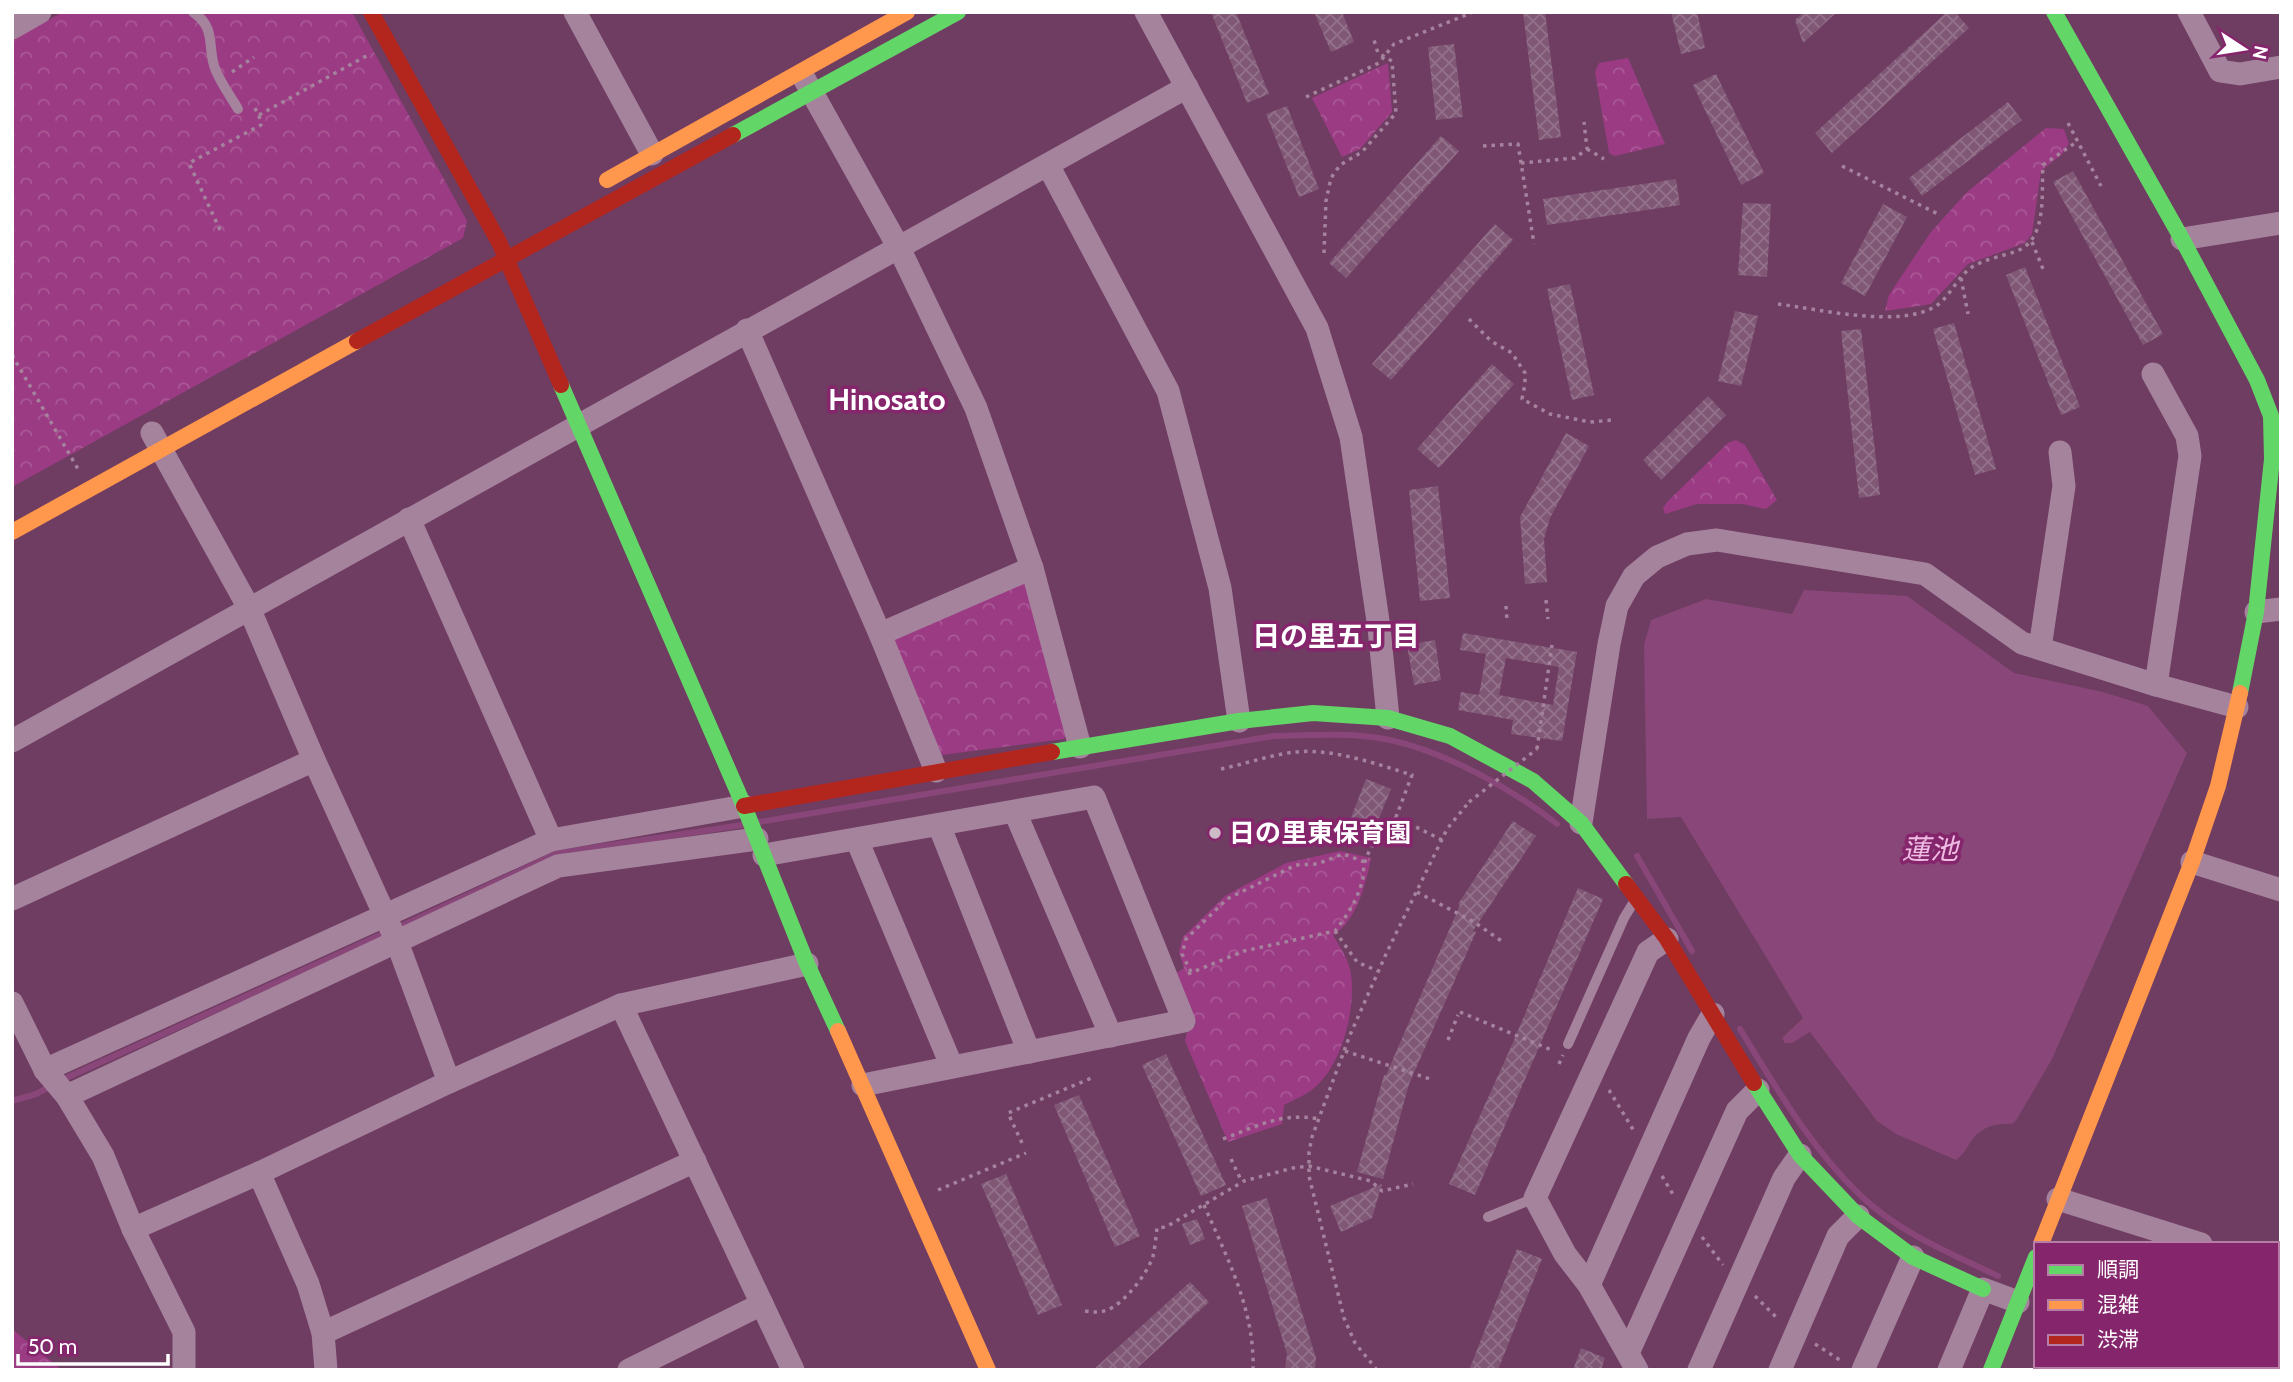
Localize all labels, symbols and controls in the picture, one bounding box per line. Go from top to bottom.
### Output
north arrow [2209,14,2279,84]
text: N [2247,43,2273,61]
district label: Hinosato [828,381,946,418]
district label: 日の里五丁目 [1252,619,1420,653]
place label: 日の里東保育園 [1229,817,1411,849]
marker: 日の里東保育園 [1207,825,1223,841]
water label: 蓮池 [1902,832,1961,866]
legend [2034,1242,2279,1368]
text: 順調 [2097,1257,2139,1282]
text: 混雑 [2097,1292,2139,1317]
scale bar [18,1322,168,1366]
text: 渋滞 [2097,1327,2139,1352]
text: 50 m [28,1334,77,1359]

